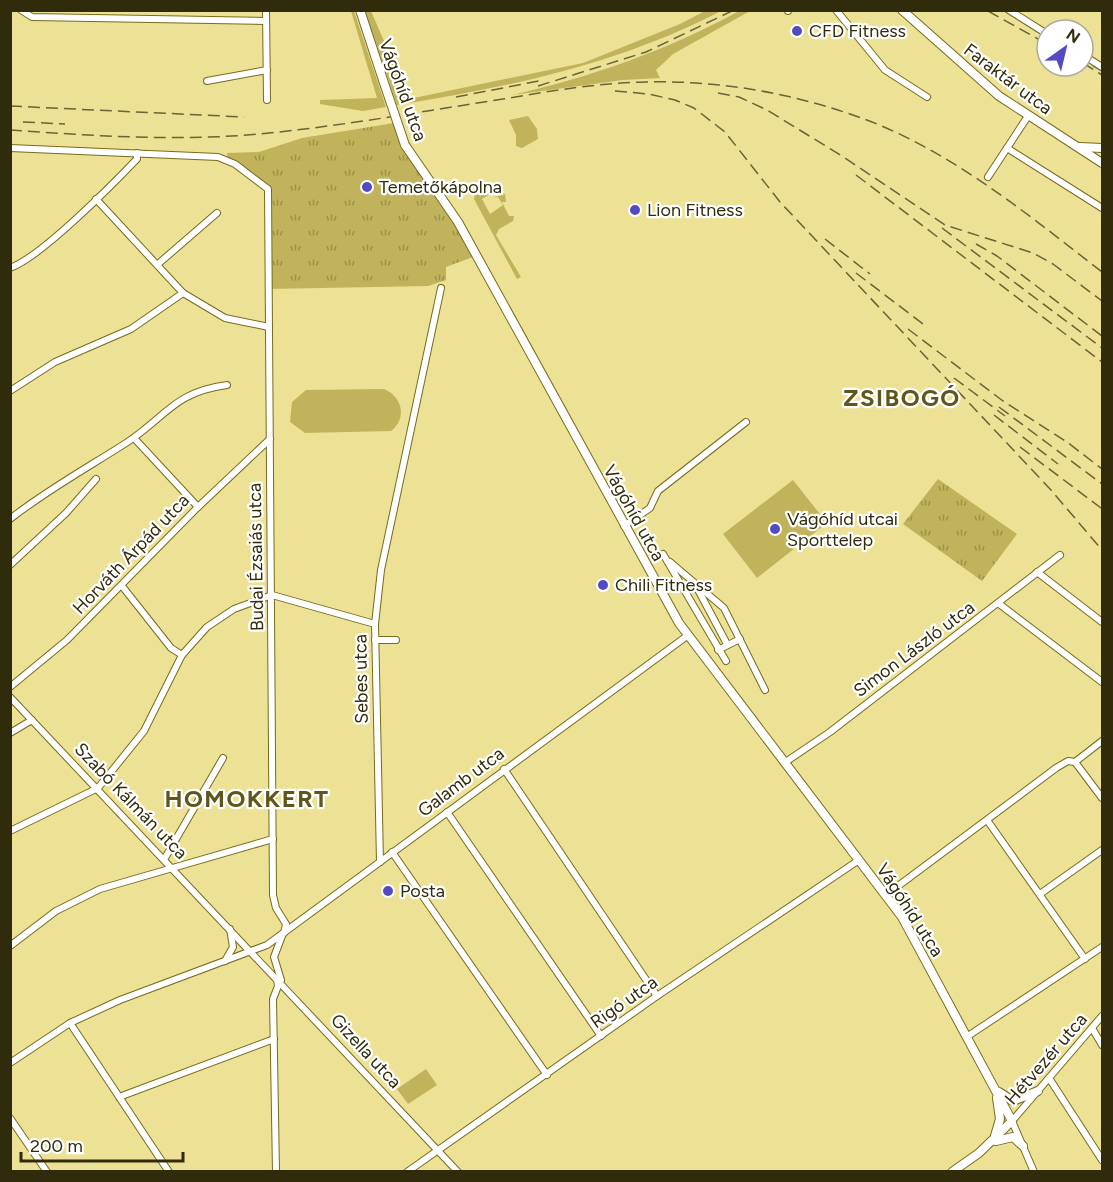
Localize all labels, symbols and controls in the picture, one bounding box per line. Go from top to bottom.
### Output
north arrow [1035,18,1095,78]
place label: CFD Fitness [809,20,906,42]
marker: CFD Fitness [790,24,804,38]
text: N [1063,25,1084,47]
street label: Vágóhíd utca [374,36,432,144]
street label: Faraktár utca [959,39,1057,119]
place label: Temetőkápolna [379,176,502,198]
marker: Temetőkápolna [360,180,374,194]
place label: Lion Fitness [647,199,743,221]
marker: Lion Fitness [628,203,642,217]
district label: ZSIBOGÓ [843,383,961,412]
street label: Vágóhíd utca [598,461,670,565]
street label: Budai Ézsaiás utca [244,483,268,631]
street label: Horváth Árpád utca [68,489,194,619]
place label: Vágóhíd utcai Sporttelep [787,508,898,551]
marker: Vágóhíd utcai Sporttelep [768,522,782,536]
place label: Chili Fitness [615,574,712,596]
marker: Chili Fitness [596,578,610,592]
street label: Simon László utca [849,596,979,702]
street label: Sebes utca [349,634,373,724]
street label: Szabó Kálmán utca [70,738,192,864]
street label: Galamb utca [414,743,508,821]
district label: HOMOKKERT [164,784,330,813]
street label: Vágóhíd utca [872,859,948,961]
place label: Posta [400,880,445,902]
marker: Posta [381,884,395,898]
street label: Rigó utca [586,971,662,1033]
street label: Gizella utca [326,1009,406,1093]
street label: Hétvezér utca [1000,1009,1092,1109]
scale bar [21,1125,183,1163]
text: 200 m [30,1135,83,1157]

